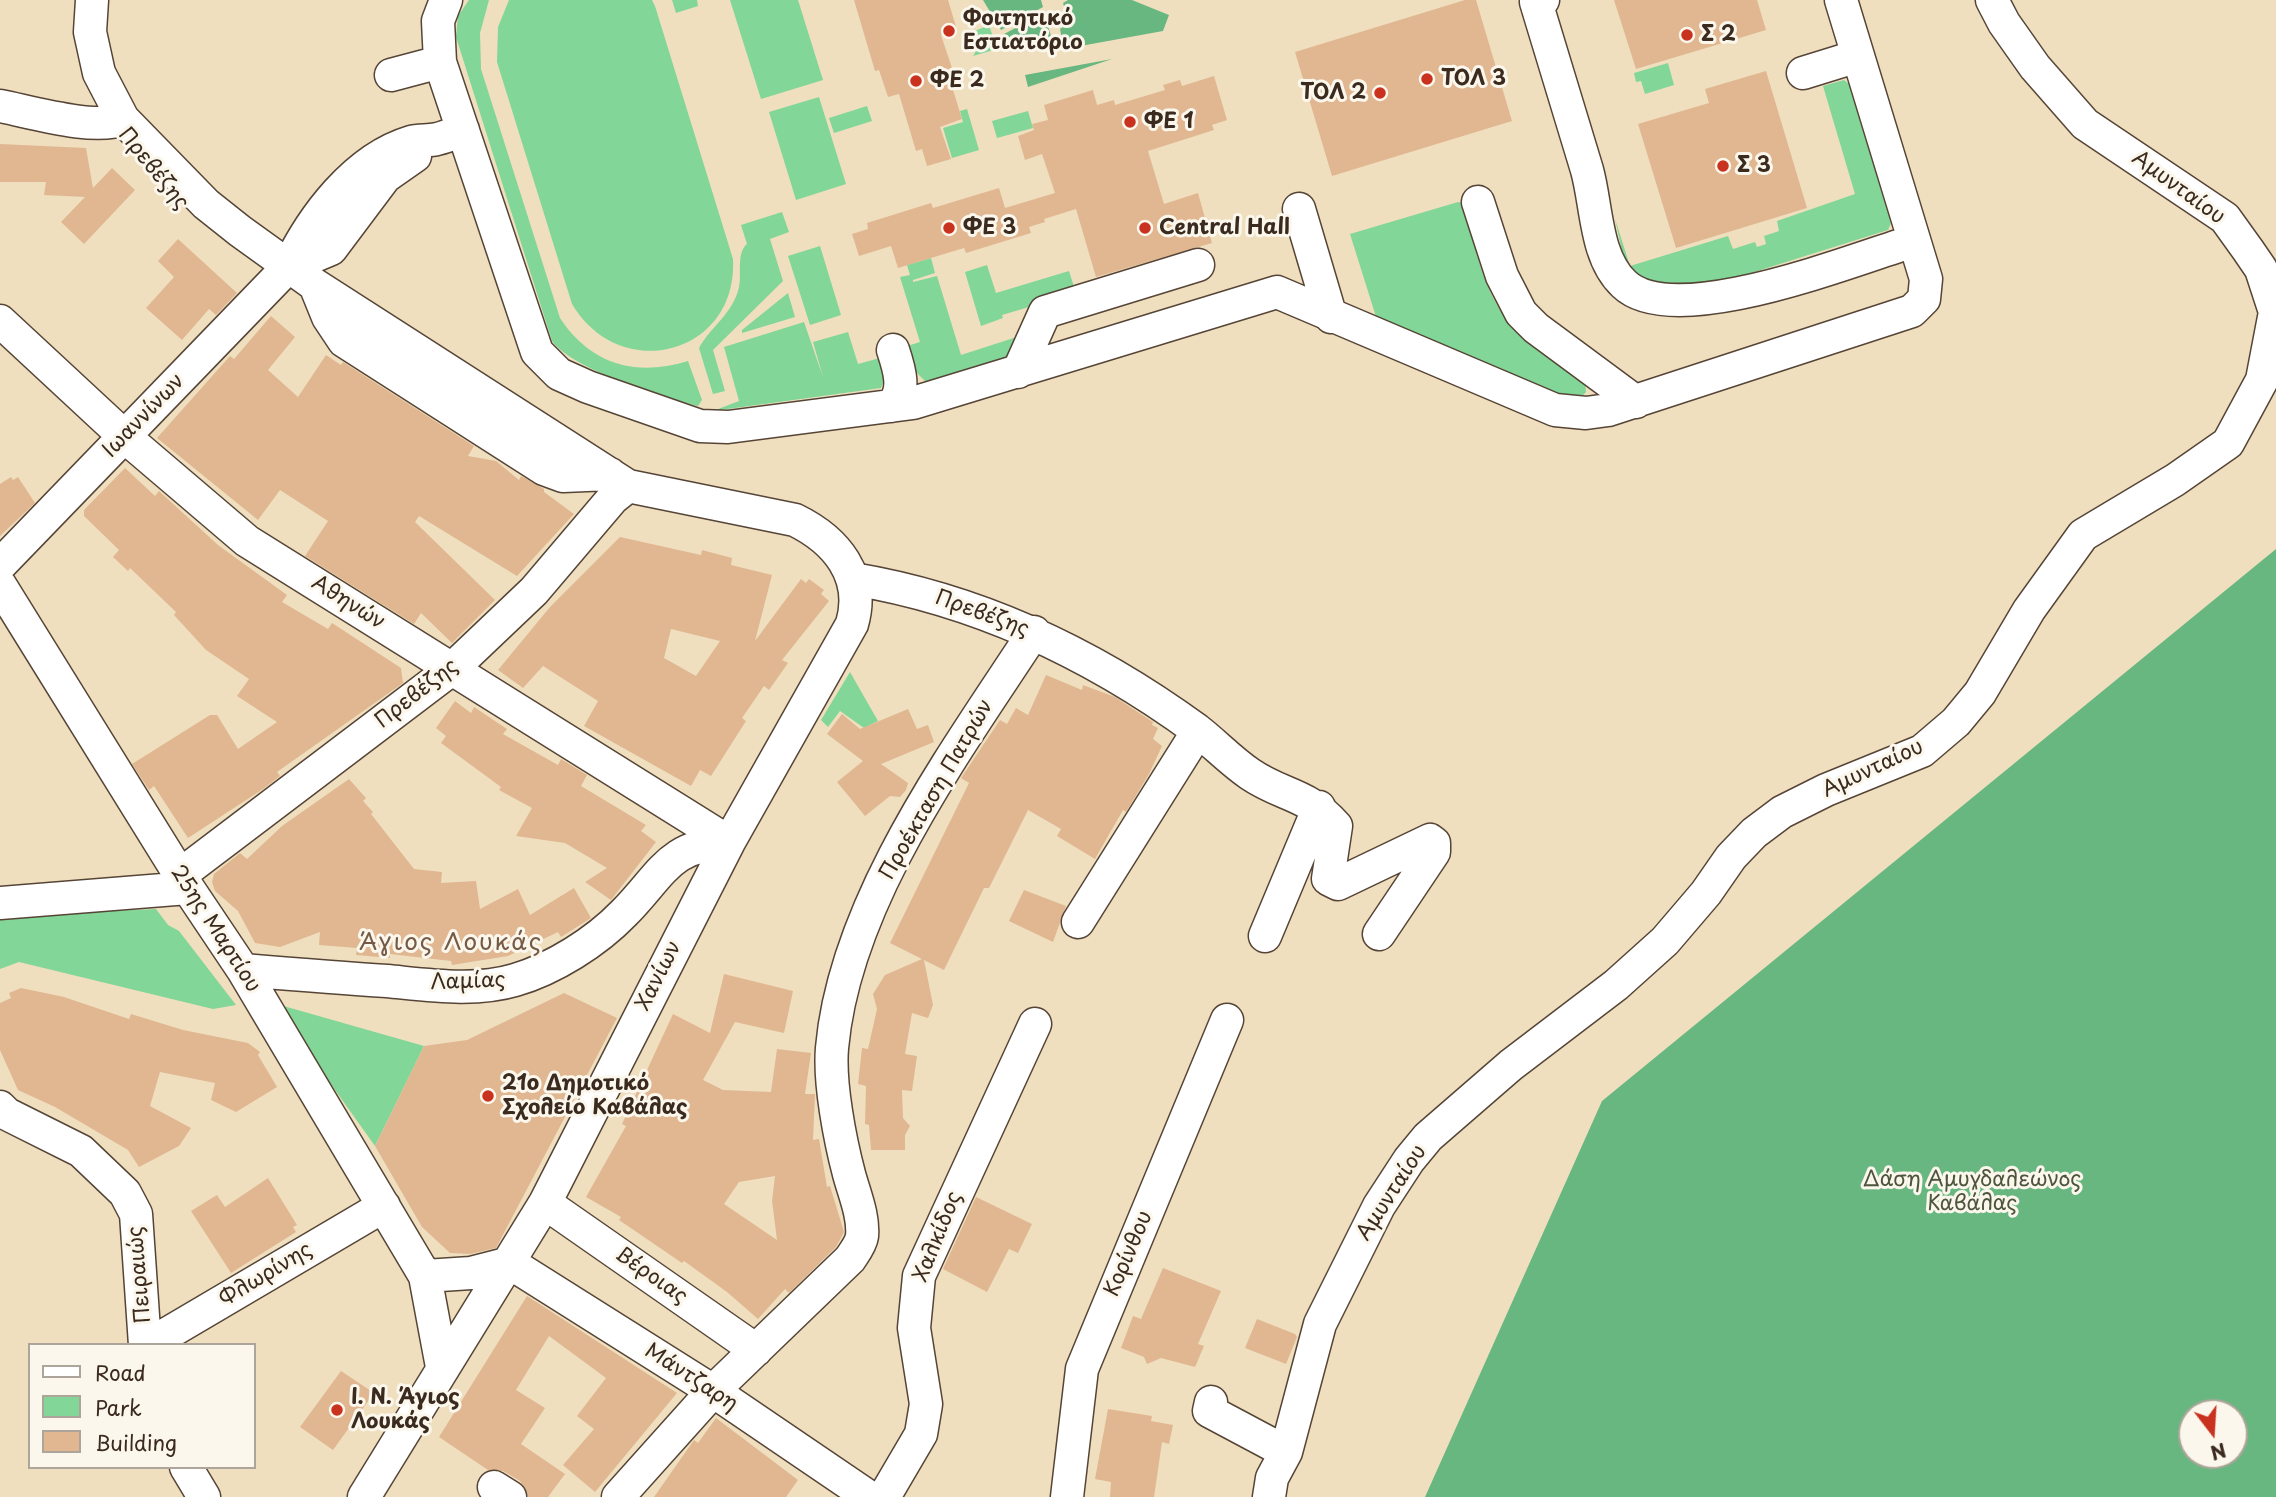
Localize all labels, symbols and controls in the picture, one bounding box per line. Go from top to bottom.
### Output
place label: Φοιτητικό Εστιατόριο [963,6,1083,56]
place label: Σ 2 [1701,22,1736,48]
marker: Φοιτητικό Εστιατόριο [941,23,957,39]
marker: Σ 2 [1679,27,1695,43]
place label: ΤΟΛ 3 [1441,66,1506,92]
place label: ΦΕ 2 [930,68,984,94]
marker: ΤΟΛ 3 [1419,71,1435,87]
marker: ΦΕ 2 [908,73,924,89]
place label: ΤΟΛ 2 [1300,80,1366,106]
marker: ΤΟΛ 2 [1372,85,1388,101]
place label: ΦΕ 1 [1144,109,1194,135]
marker: ΦΕ 1 [1122,114,1138,130]
street label: Πρεβέζης [112,123,194,215]
street label: Αμυνταίου [2127,146,2229,230]
place label: Σ 3 [1737,153,1771,179]
marker: Σ 3 [1715,158,1731,174]
place label: ΦΕ 3 [963,215,1016,241]
place label: Central Hall [1159,215,1290,241]
marker: ΦΕ 3 [941,220,957,236]
marker: Central Hall [1137,220,1153,236]
street label: Ιωαννίνων [98,369,190,463]
street label: Αθηνών [307,571,389,635]
street label: Πρεβέζης [932,585,1032,643]
street label: Πρεβέζης [371,654,463,734]
street label: Προέκταση Πατρών [875,695,999,885]
street label: Αμυνταίου [1818,735,1928,803]
street label: 25ης Μαρτίου [165,861,265,997]
district label: Άγιος Λουκάς [361,929,541,957]
street label: Χανίων [631,937,687,1015]
street label: Λαμίας [430,968,506,996]
place label: 21ο Δημοτικό Σχολείο Καβάλας [502,1071,687,1121]
marker: 21ο Δημοτικό Σχολείο Καβάλας [480,1088,496,1104]
street label: Αμυνταίου [1352,1141,1432,1245]
park label: Δάση Αμυγδαλεώνος Καβάλας [1863,1167,2081,1217]
street label: Χαλκίδος [908,1188,968,1286]
street label: Κορίνθου [1100,1207,1158,1301]
street label: Πειραιώς [123,1225,157,1325]
street label: Φλωρίνης [215,1237,317,1313]
street label: Βέροιας [610,1242,692,1310]
street label: Μάντζαρη [640,1339,742,1417]
legend [28,1343,256,1469]
text: Road [95,1356,146,1388]
place label: Ι. Ν. Άγιος Λουκάς [351,1385,460,1435]
text: Park [95,1391,142,1423]
north arrow [2178,1399,2248,1469]
marker: Ι. Ν. Άγιος Λουκάς [329,1402,345,1418]
text: Building [95,1426,177,1458]
text: N [2207,1437,2230,1468]

